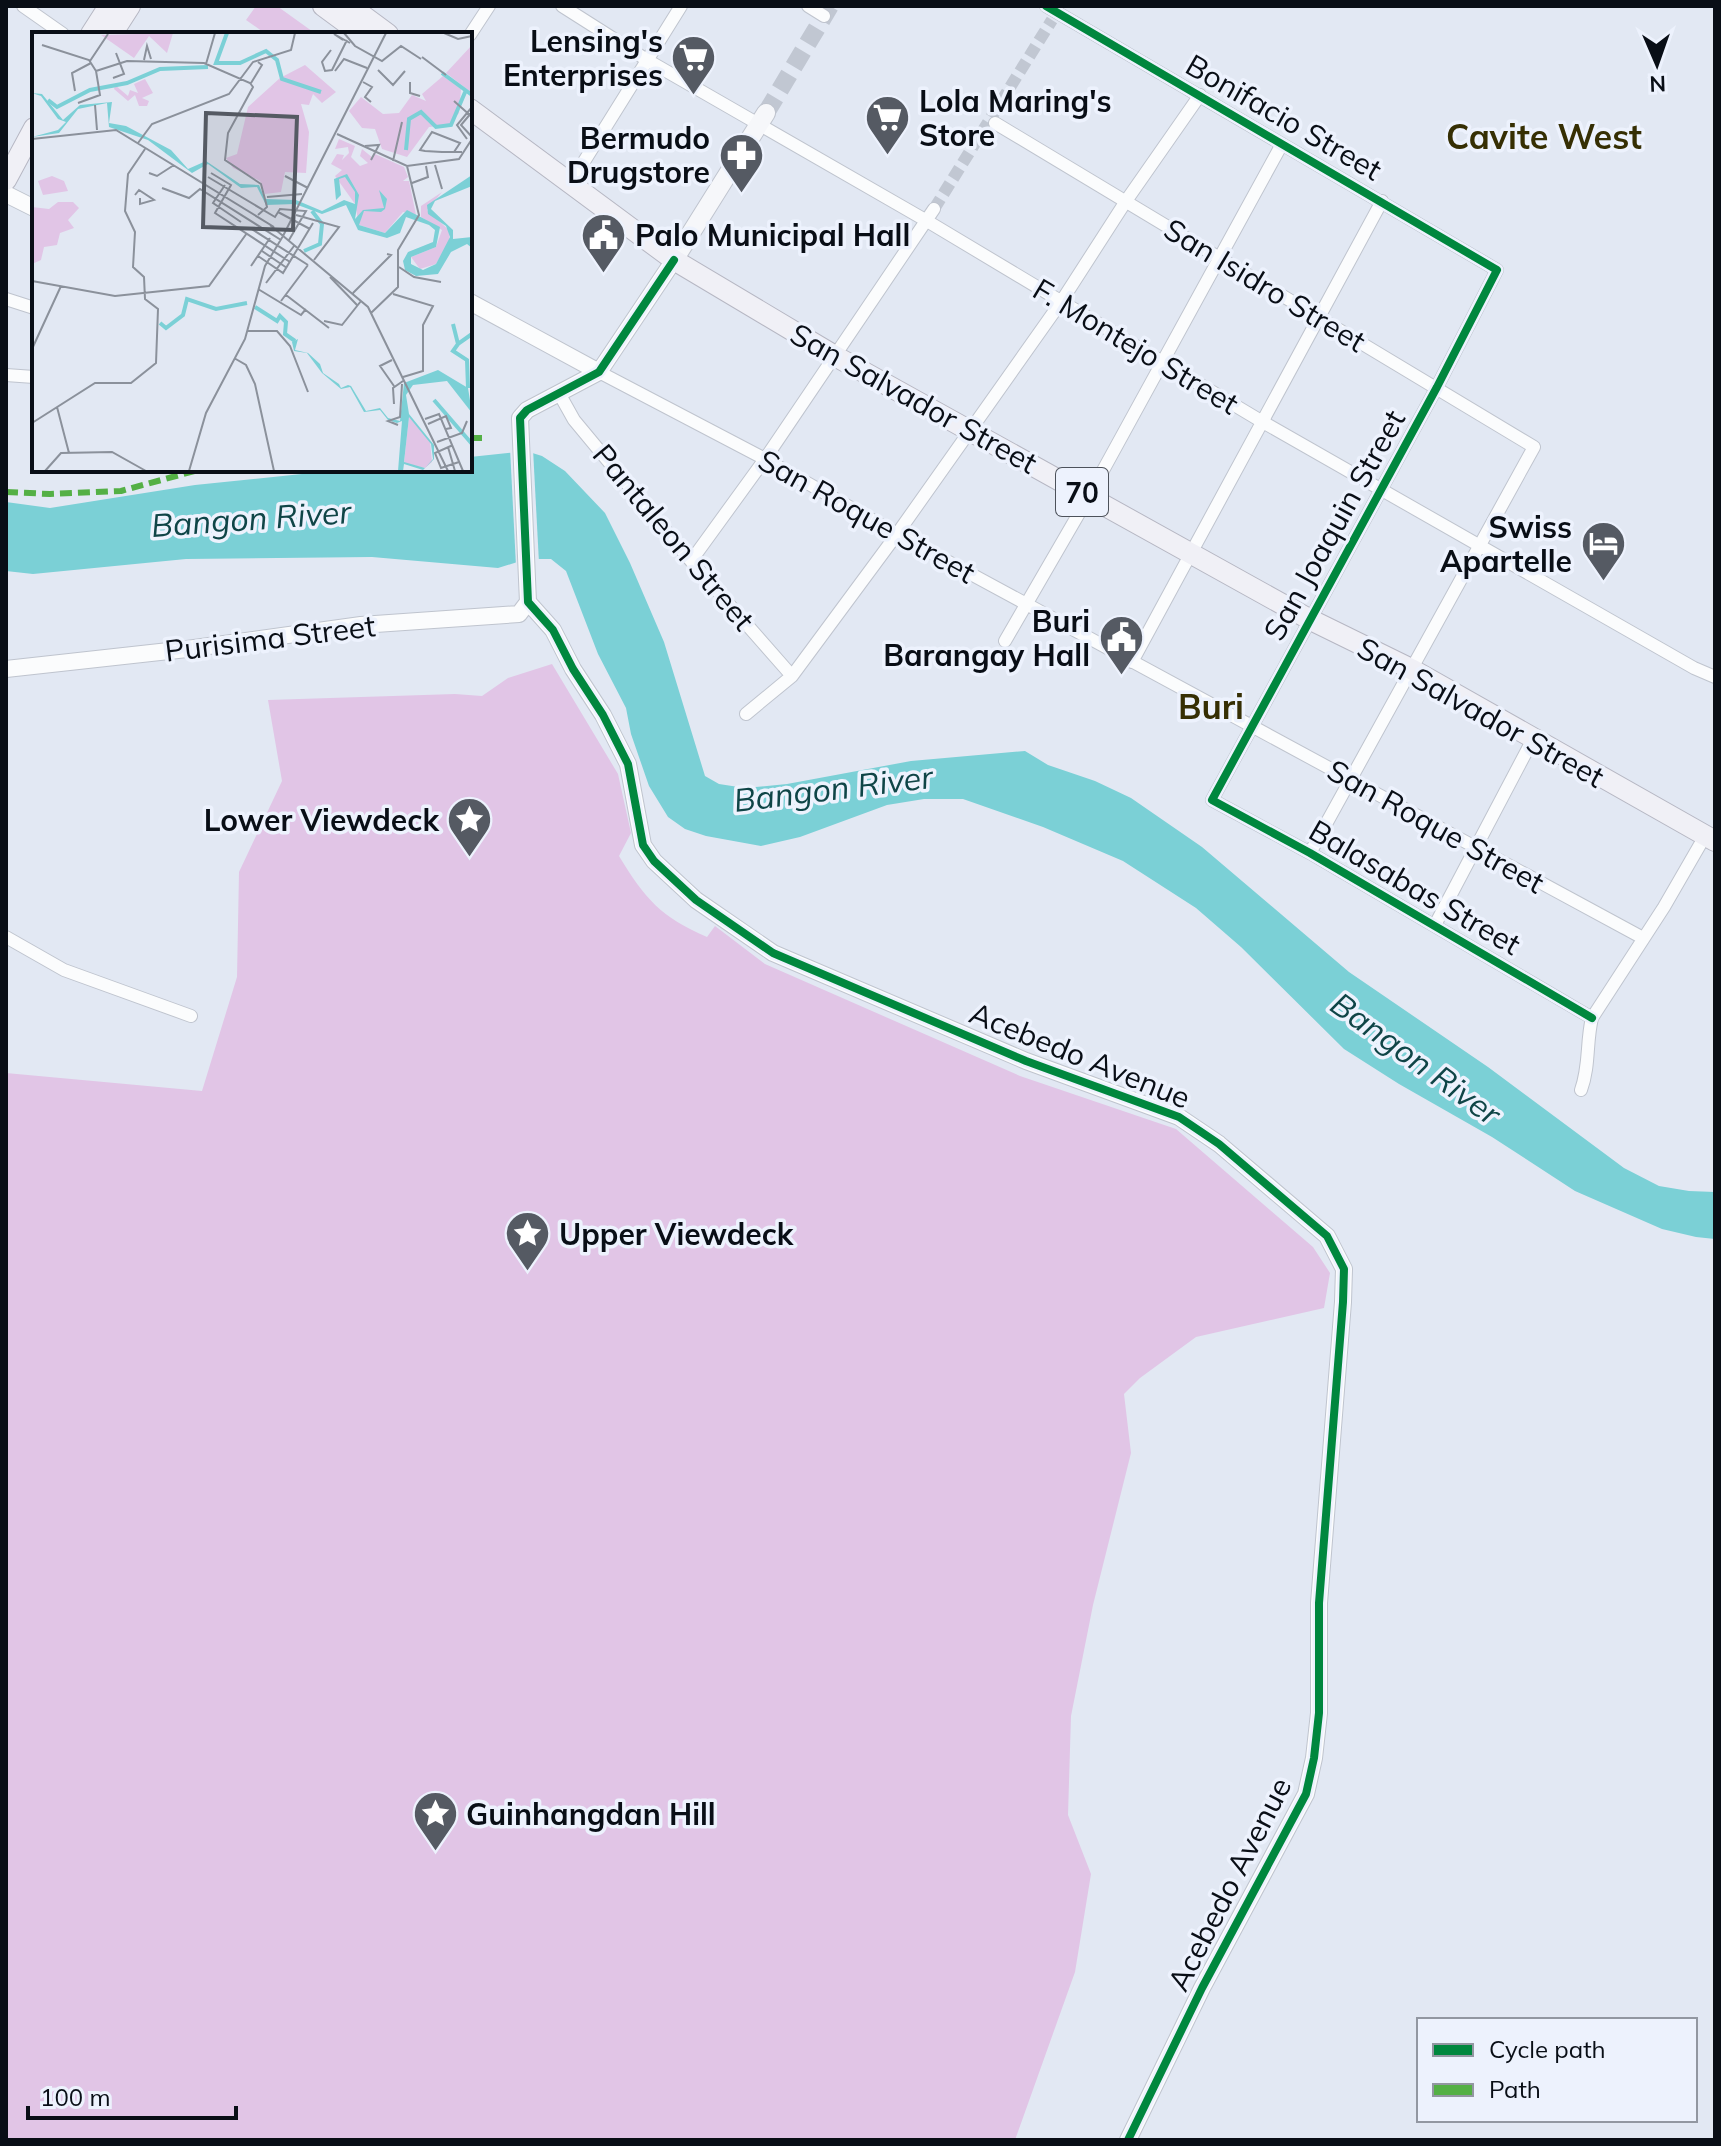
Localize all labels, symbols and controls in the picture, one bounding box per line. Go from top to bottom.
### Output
place label: Lensing's Enterprises [503,22,663,94]
north arrow [1617,24,1697,104]
inset map [32,32,472,472]
supermarket icon: Lensing's Enterprises [670,34,718,97]
street label: Bonifacio Street [1179,46,1389,188]
text: N [1649,70,1666,98]
place label: Lola Maring's Store [919,82,1111,154]
supermarket icon: Lola Maring's Store [864,94,912,157]
district label: Cavite West [1446,115,1642,158]
place label: Bermudo Drugstore [567,119,710,191]
pharmacy icon: Bermudo Drugstore [717,131,765,194]
street label: San Isidro Street [1157,210,1373,360]
public building icon: Palo Municipal Hall [580,211,628,274]
place label: Palo Municipal Hall [635,216,910,254]
street label: F. Montejo Street [1026,270,1246,422]
street label: San Salvador Street [784,314,1044,482]
street label: San Joaquin Street [1255,403,1413,647]
street label: Pantaleon Street [585,436,763,638]
street label: San Roque Street [752,441,982,591]
road number: 70 [1056,468,1108,516]
water label: Bangon River [150,491,353,545]
place label: Swiss Apartelle [1440,508,1572,580]
hotel icon: Swiss Apartelle [1579,520,1627,583]
place label: Buri Barangay Hall [883,602,1090,674]
street label: Purisima Street [163,606,377,670]
public building icon: Buri Barangay Hall [1097,614,1145,677]
street label: San Salvador Street [1351,628,1611,796]
district label: Buri [1178,685,1244,728]
street label: San Roque Street [1321,751,1551,901]
water label: Bangon River [731,756,936,820]
place icon: Lower Viewdeck [446,796,494,859]
place label: Lower Viewdeck [204,801,440,839]
street label: Balasabas Street [1302,811,1528,963]
water label: Bangon River [1323,983,1510,1134]
street label: Acebedo Avenue [964,993,1196,1117]
place icon: Upper Viewdeck [504,1210,552,1273]
place label: Upper Viewdeck [559,1215,795,1253]
street label: Acebedo Avenue [1159,1771,1299,1997]
place icon: Guinhangdan Hill [411,1790,459,1853]
place label: Guinhangdan Hill [466,1795,716,1833]
legend [1417,2018,1697,2122]
text: Cycle path [1489,2034,1606,2064]
scale bar [28,2070,236,2120]
text: Path [1489,2074,1541,2104]
text: 100 m [40,2082,111,2112]

